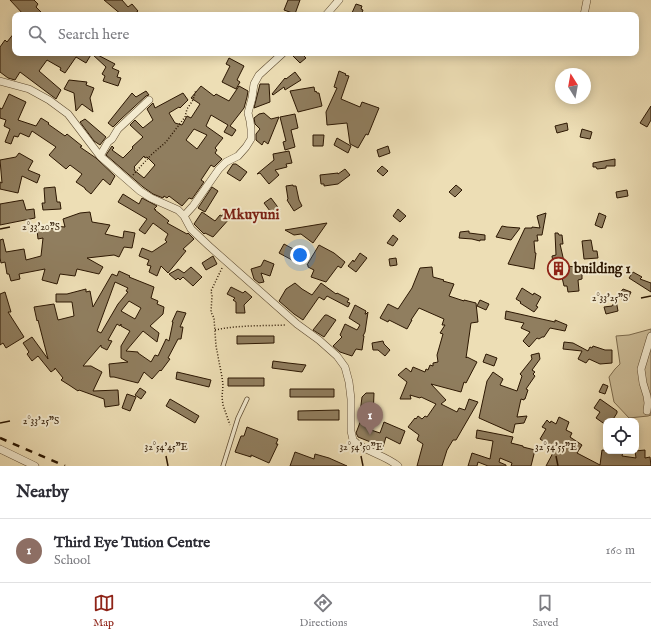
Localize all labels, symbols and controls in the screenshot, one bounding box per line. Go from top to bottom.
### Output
search box [12,12,639,56]
icon: search [26,23,48,45]
text: Search here [58,25,129,44]
north arrow [555,68,591,104]
district label: Mkuyuni [222,205,280,224]
text: 2°33'20"S [22,221,60,234]
your location [290,245,310,265]
building icon: building 1 [546,255,572,281]
place label: building 1 [573,260,631,278]
text: 2°33'25"S [592,292,628,305]
pin: 1 [357,402,383,435]
text: 2°33'25"S [23,415,59,428]
map controls [603,418,639,454]
button: locate [603,418,639,454]
text: 32°54'45"E [144,441,188,454]
text: 32°54'50"E [339,441,383,454]
text: 32°54'55"E [535,441,577,454]
text: Nearby [16,482,69,503]
text: Third Eye Tution Centre [54,533,210,552]
text: 1 [27,542,31,559]
text: 160 m [605,542,635,559]
text: School [54,552,91,569]
tab: Map [93,592,115,630]
tab: Directions [300,592,347,630]
tab: Saved [532,592,558,630]

